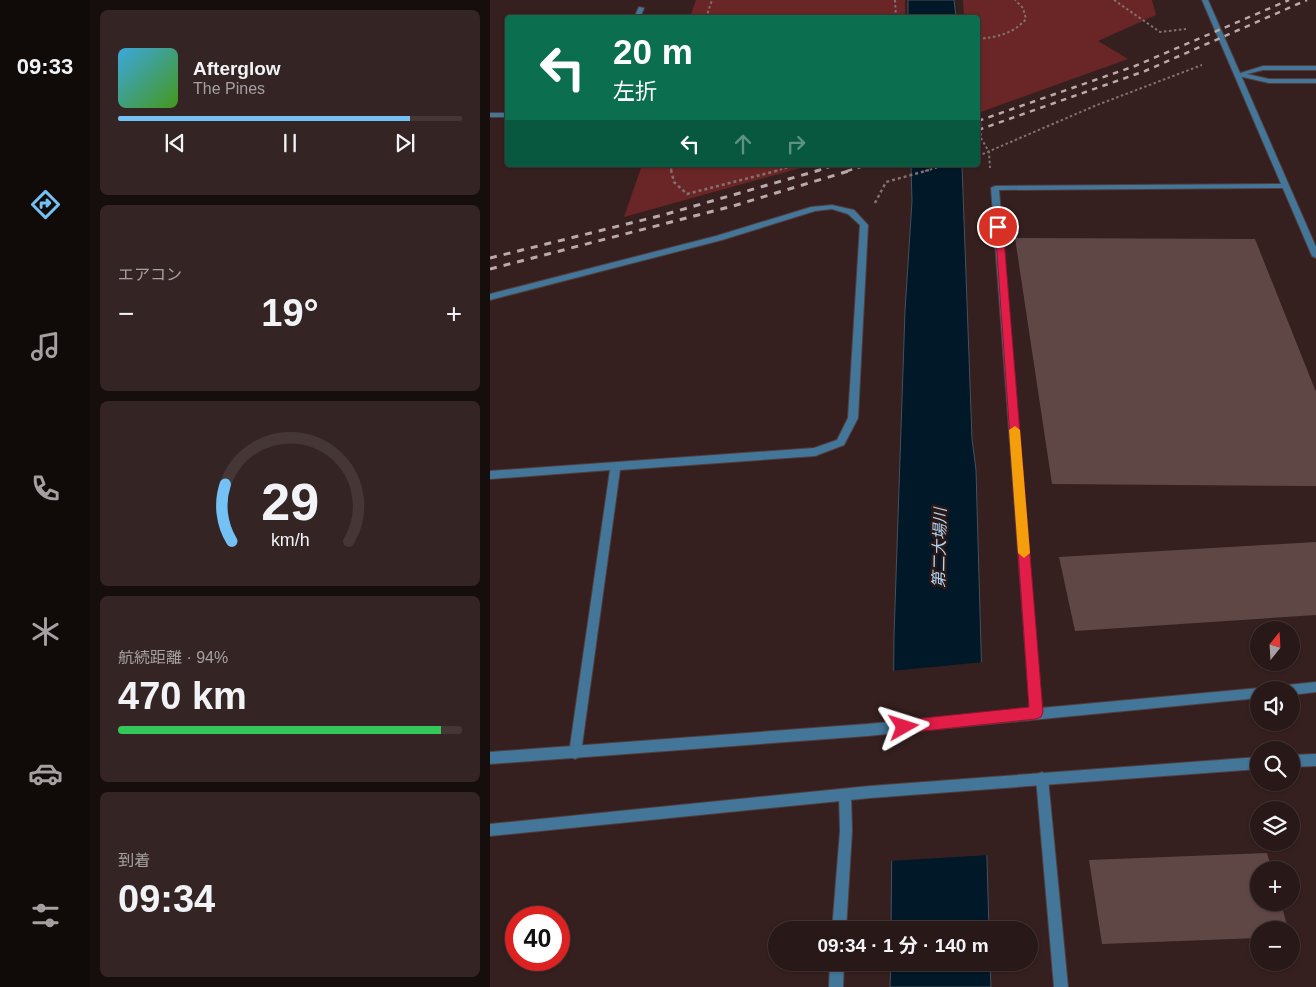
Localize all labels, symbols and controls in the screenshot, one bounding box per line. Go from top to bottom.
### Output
text: 20 m [613,32,693,71]
icon: left [530,35,595,100]
text: 09:33 [17,54,73,79]
text: Afterglow [193,58,281,79]
text: 左折 [613,79,657,104]
text: The Pines [193,80,265,97]
icon: previous [161,129,189,157]
icon: pause [276,129,304,157]
icon: next [391,129,419,157]
icon: left [676,130,704,158]
icon: ahead [729,130,757,158]
icon: right [782,130,810,158]
icon: directions [28,187,63,222]
pin [977,206,1019,248]
icon: arrive [984,213,1012,241]
text: エアコン [118,266,182,283]
text: 19° [261,292,319,334]
text: − [118,298,134,329]
text: + [446,298,462,329]
icon: music [28,329,63,364]
icon: phone [28,471,63,506]
text: 29 [261,473,319,531]
water label: 第二大場川 [930,506,949,588]
text: km/h [271,530,309,550]
icon: climate [28,614,63,649]
north arrow [1250,621,1300,671]
map controls [1250,621,1300,971]
text: 航続距離 · 94% [118,649,228,666]
text: 470 km [118,675,247,717]
button: sound [1250,681,1300,731]
position arrow [877,700,929,752]
button: search [1250,741,1300,791]
icon: car [28,756,63,791]
button: layers [1250,801,1300,851]
text: 到着 [118,852,150,869]
button: + [1250,861,1300,911]
text: 09:34 [118,878,215,920]
icon: filters [28,898,63,933]
speed limit sign: 40 [505,906,570,971]
button: − [1250,921,1300,971]
text: 09:34 · 1 分 · 140 m [817,935,989,956]

